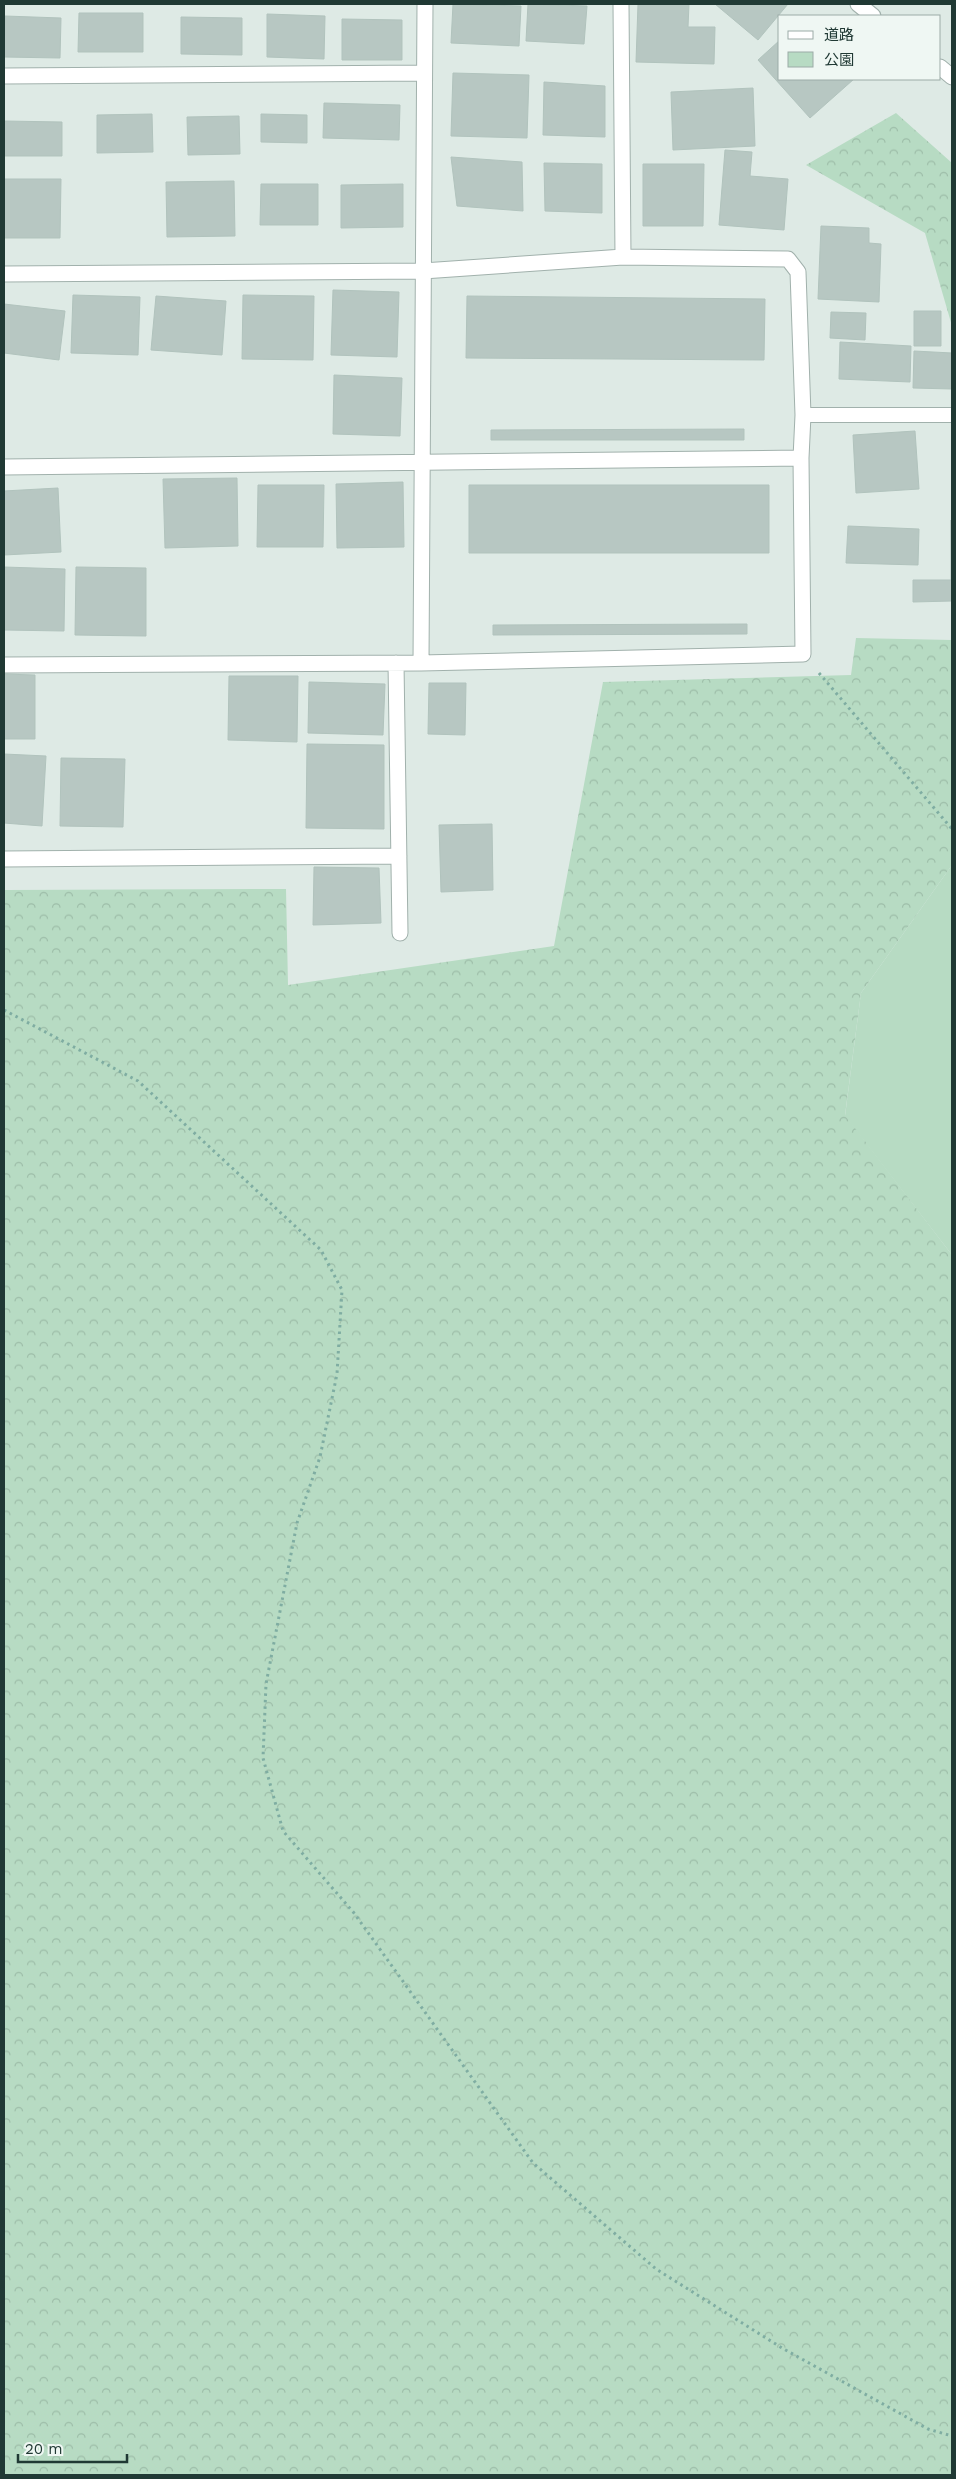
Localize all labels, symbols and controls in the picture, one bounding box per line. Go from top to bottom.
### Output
legend [778,15,941,80]
text: 道路 [824,26,854,44]
text: 公園 [824,51,854,69]
scale bar [18,2432,126,2464]
text: 20 m [25,2440,63,2458]

